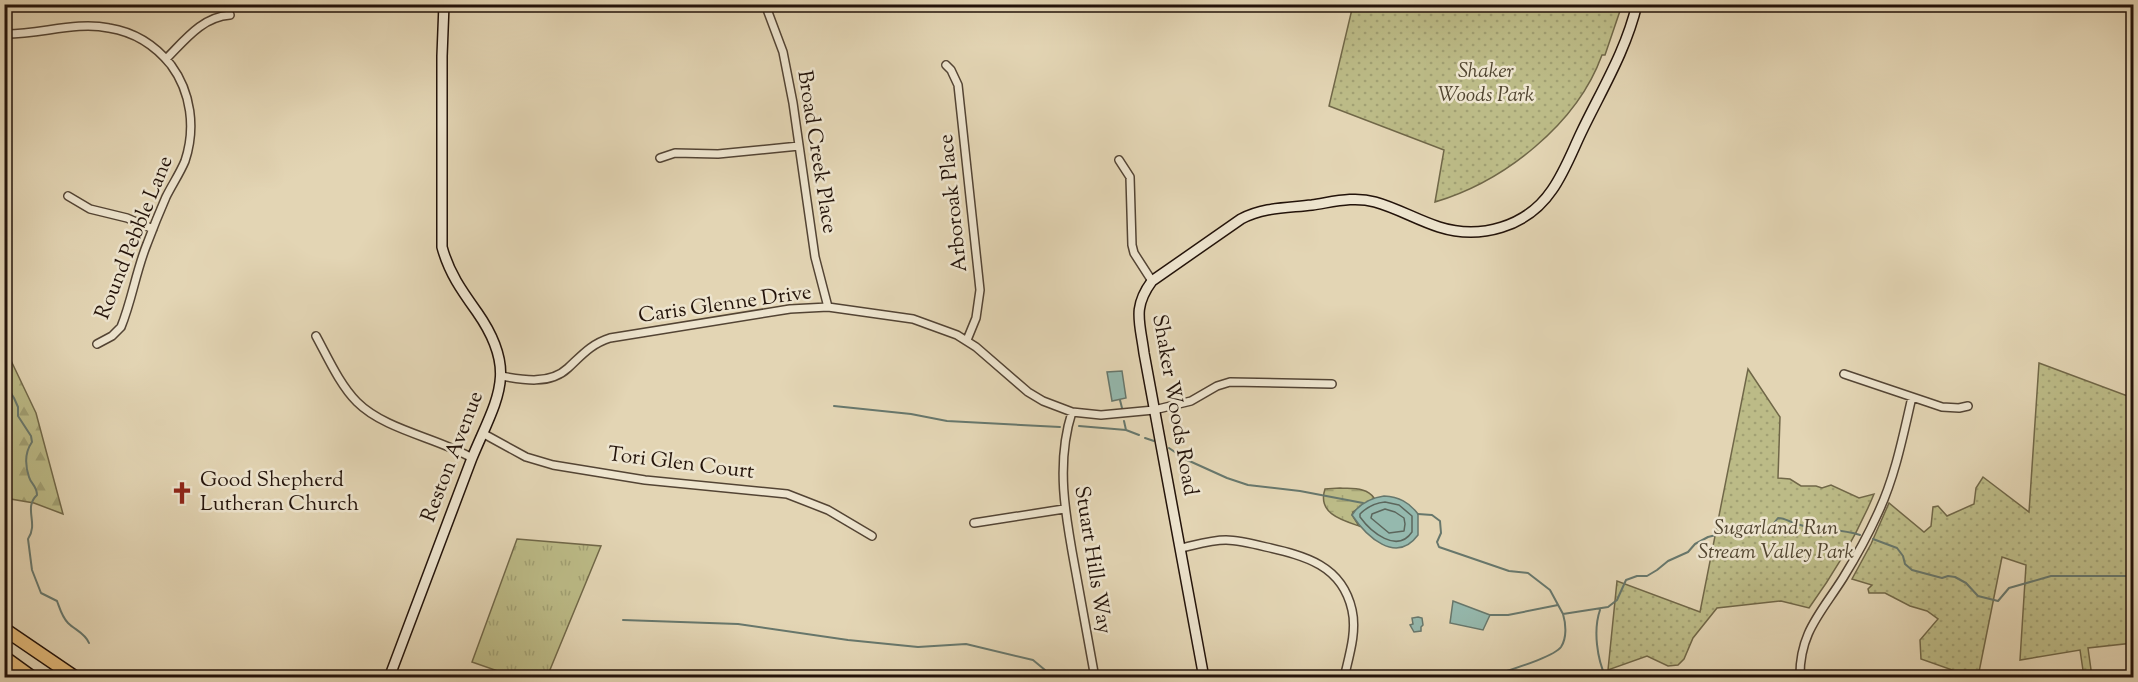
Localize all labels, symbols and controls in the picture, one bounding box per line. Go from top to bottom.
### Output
park label: Shaker Woods Park [1438,57,1535,111]
street label: Broad Creek Place [788,68,844,236]
street label: Arboroak Place [932,133,976,273]
street label: Round Pebble Lane [88,152,182,324]
street label: Caris Glenne Drive [636,278,814,332]
street label: Shaker Woods Road [1143,312,1205,498]
street label: Reston Avenue [414,387,492,527]
street label: Tori Glen Court [606,440,756,488]
place label: Good Shepherd Lutheran Church [200,466,359,520]
church icon: Good Shepherd Lutheran Church [169,480,195,506]
street label: Stuart Hills Way [1065,484,1119,637]
park label: Sugarland Run Stream Valley Park [1698,514,1854,568]

